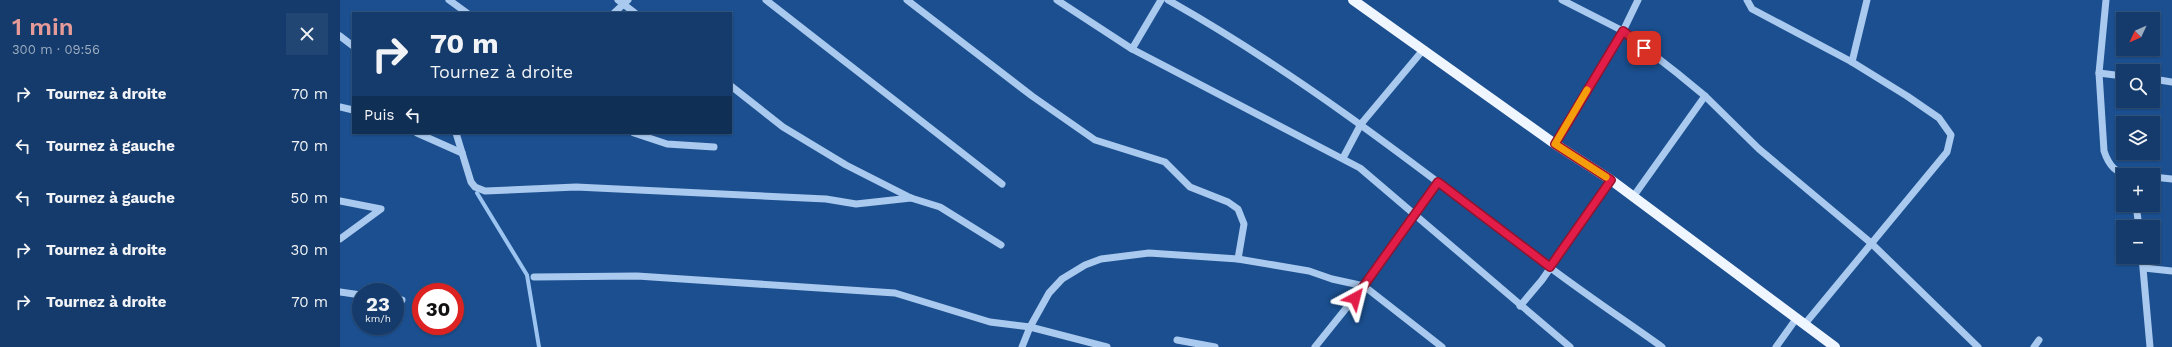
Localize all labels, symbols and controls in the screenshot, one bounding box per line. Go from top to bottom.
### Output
north arrow [2116,12,2160,56]
map controls [2116,12,2160,264]
text: 1 min [12,13,74,41]
button: close [286,13,328,55]
text: 70 m [430,27,499,60]
icon: right [364,28,416,80]
pin [1627,31,1661,65]
icon: arrive [1633,37,1655,59]
text: 300 m · 09:56 [12,42,100,57]
text: Tournez à droite [430,61,573,82]
button: search [2116,64,2160,108]
icon: right [12,83,34,105]
text: Tournez à droite [46,85,166,103]
text: 70 m [291,85,328,103]
icon: left [402,104,424,126]
text: Puis [364,106,394,124]
button: layers [2116,116,2160,160]
icon: left [12,135,34,157]
text: Tournez à gauche [46,137,175,155]
text: 70 m [291,137,328,155]
button: + [2116,168,2160,212]
icon: left [12,187,34,209]
text: Tournez à gauche [46,189,175,207]
text: 50 m [291,189,328,207]
button: − [2116,220,2160,264]
icon: right [12,239,34,261]
text: Tournez à droite [46,241,166,259]
text: 30 m [291,241,328,259]
position arrow [1334,277,1376,319]
speed limit sign: 30 [412,283,464,335]
icon: right [12,291,34,313]
text: 23 [366,292,390,316]
text: Tournez à droite [46,293,166,311]
text: 70 m [291,293,328,311]
text: km/h [365,313,391,324]

